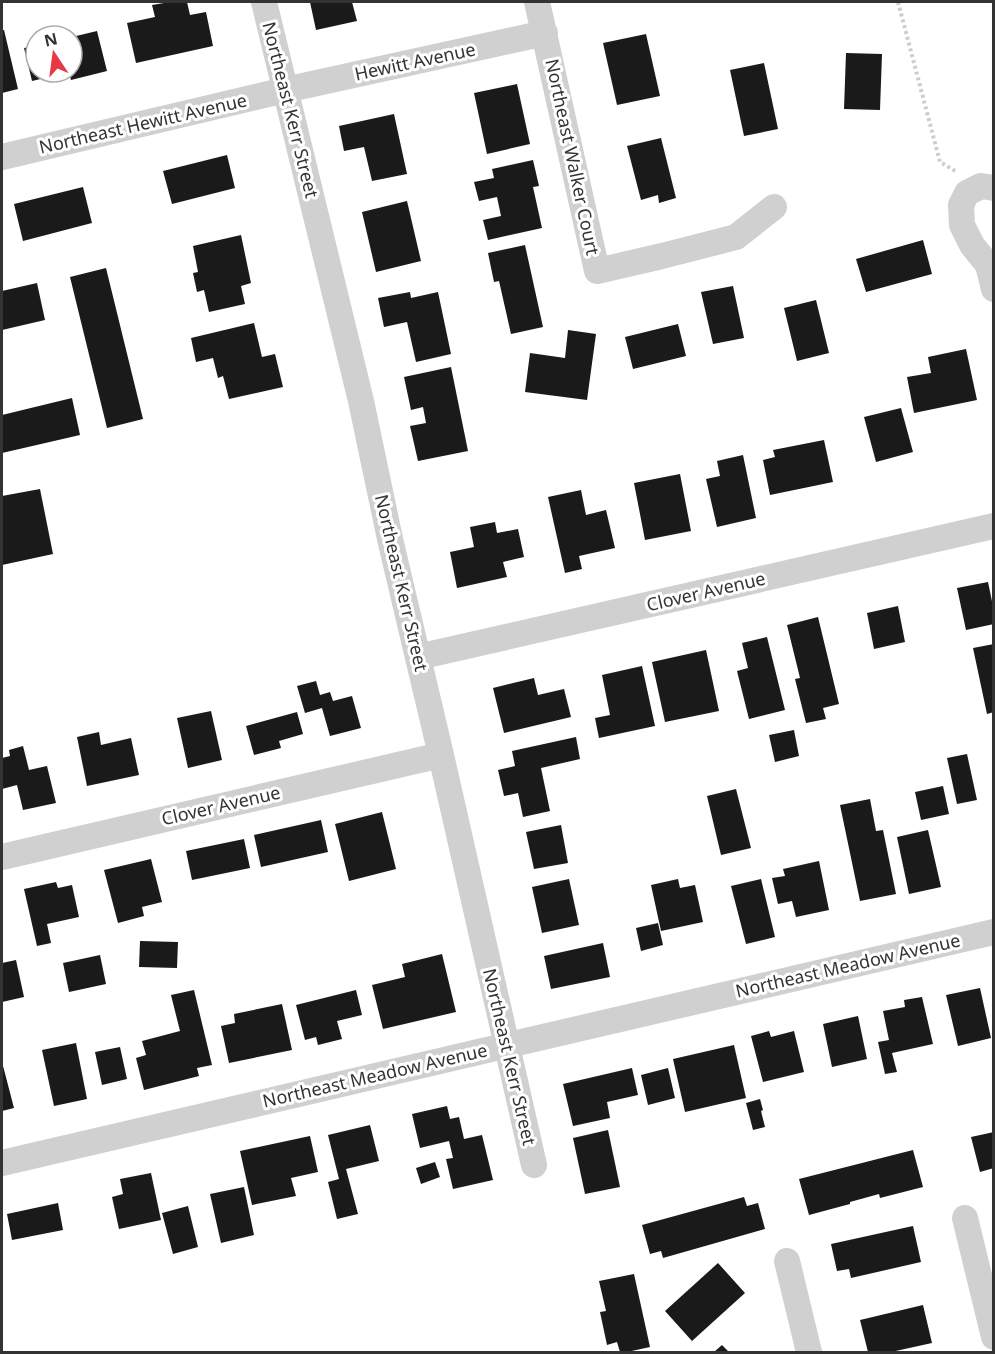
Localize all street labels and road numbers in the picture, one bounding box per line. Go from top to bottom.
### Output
street label: Northeast Kerr Street [257,19,325,201]
street label: Hewitt Avenue [352,37,477,86]
street label: Northeast Walker Court [540,56,606,258]
street label: Northeast Hewitt Avenue [37,87,249,159]
street label: Northeast Kerr Street [370,492,434,674]
street label: Clover Avenue [644,566,768,616]
street label: Clover Avenue [159,780,283,830]
street label: Northeast Meadow Avenue [733,927,962,1003]
street label: Northeast Kerr Street [478,966,542,1148]
street label: Northeast Meadow Avenue [260,1037,489,1113]

